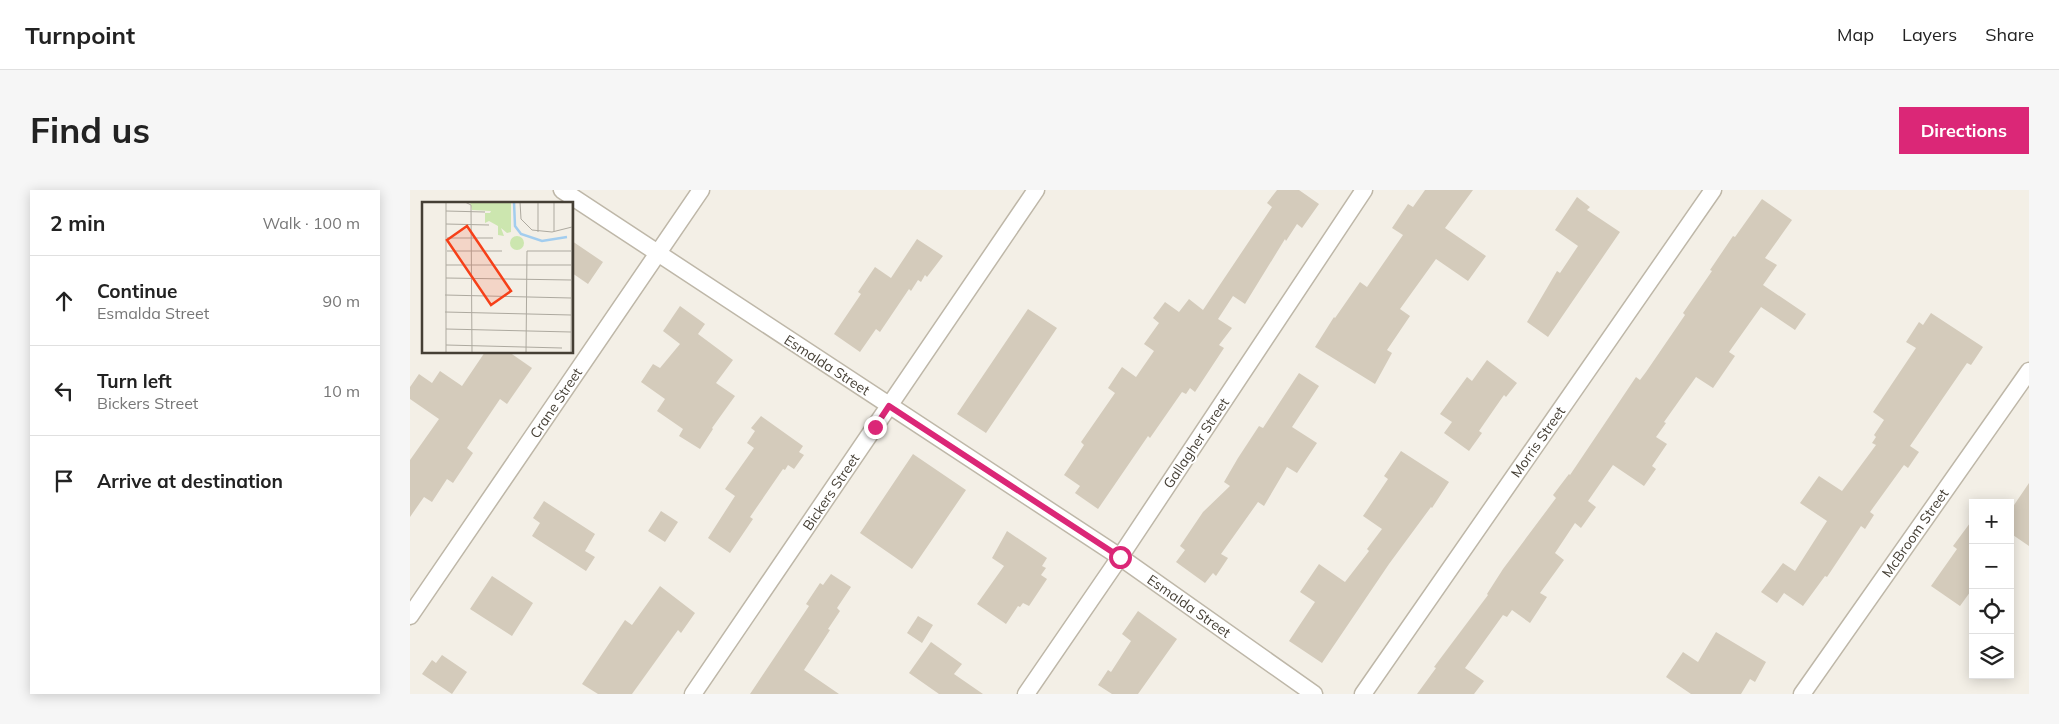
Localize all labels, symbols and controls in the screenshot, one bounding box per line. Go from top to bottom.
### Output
text: Turnpoint [25,20,135,50]
text: Map [1837,23,1874,46]
text: Layers [1902,23,1957,46]
text: Share [1985,23,2034,46]
button: Directions [1899,107,2029,154]
text: Find us [30,108,150,152]
inset map [422,202,574,354]
text: 2 min [50,210,105,236]
text: Walk · 100 m [262,213,360,233]
text: Continue [97,279,177,303]
icon: ahead [50,287,78,315]
text: 90 m [323,291,360,311]
text: Esmalda Street [97,303,209,323]
street label: Esmalda Street [781,331,873,399]
street label: Crane Street [526,364,586,442]
text: Turn left [97,369,172,393]
icon: left [50,377,78,405]
text: 10 m [323,381,360,401]
text: Bickers Street [97,393,198,413]
street label: Gallagher Street [1159,394,1233,492]
street label: Morris Street [1507,403,1569,481]
route end [864,416,887,439]
street label: Bickers Street [799,450,863,534]
icon: arrive [50,467,78,495]
text: Arrive at destination [97,469,283,493]
street label: McBroom Street [1878,485,1952,581]
map controls [1969,499,2014,679]
button: + [1969,499,2014,544]
button: − [1969,544,2014,589]
route start [1109,546,1132,569]
street label: Esmalda Street [1144,570,1234,642]
button: locate [1969,589,2014,634]
button: layers [1969,634,2014,679]

